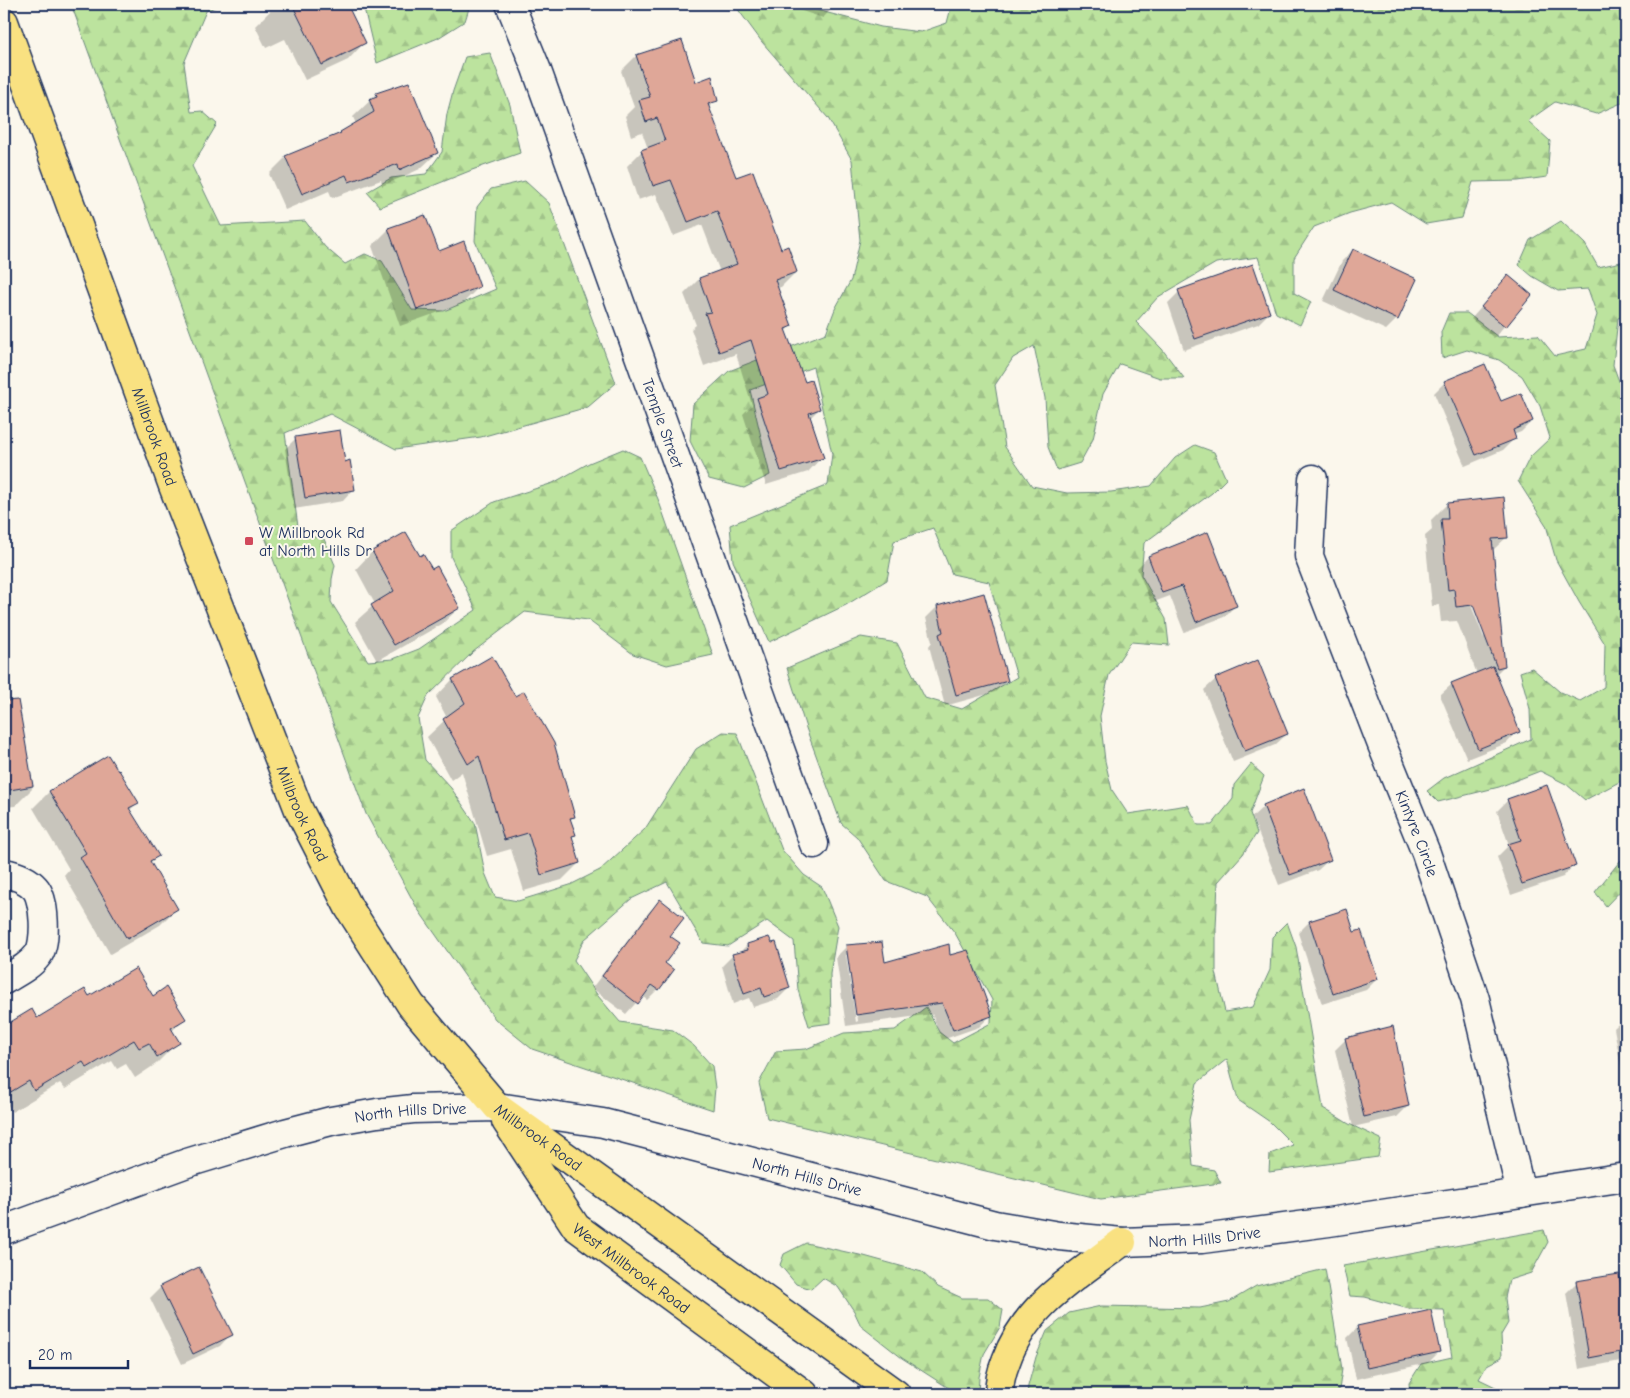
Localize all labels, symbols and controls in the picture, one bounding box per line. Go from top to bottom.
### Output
street label: Temple Street [638,376,687,471]
street label: Millbrook Road [128,385,180,488]
place label: W Millbrook Rd at North Hills Dr [259,524,372,560]
marker: W Millbrook Rd at North Hills Dr [243,535,255,547]
street label: Millbrook Road [273,763,332,865]
street label: Kintyre Circle [1391,788,1441,879]
street label: North Hills Drive [353,1100,467,1127]
street label: Millbrook Road [491,1100,585,1175]
street label: North Hills Drive [750,1154,864,1200]
street label: West Millbrook Road [569,1220,693,1317]
street label: North Hills Drive [1148,1223,1262,1251]
scale bar [30,1338,128,1370]
text: 20 m [38,1346,72,1364]

